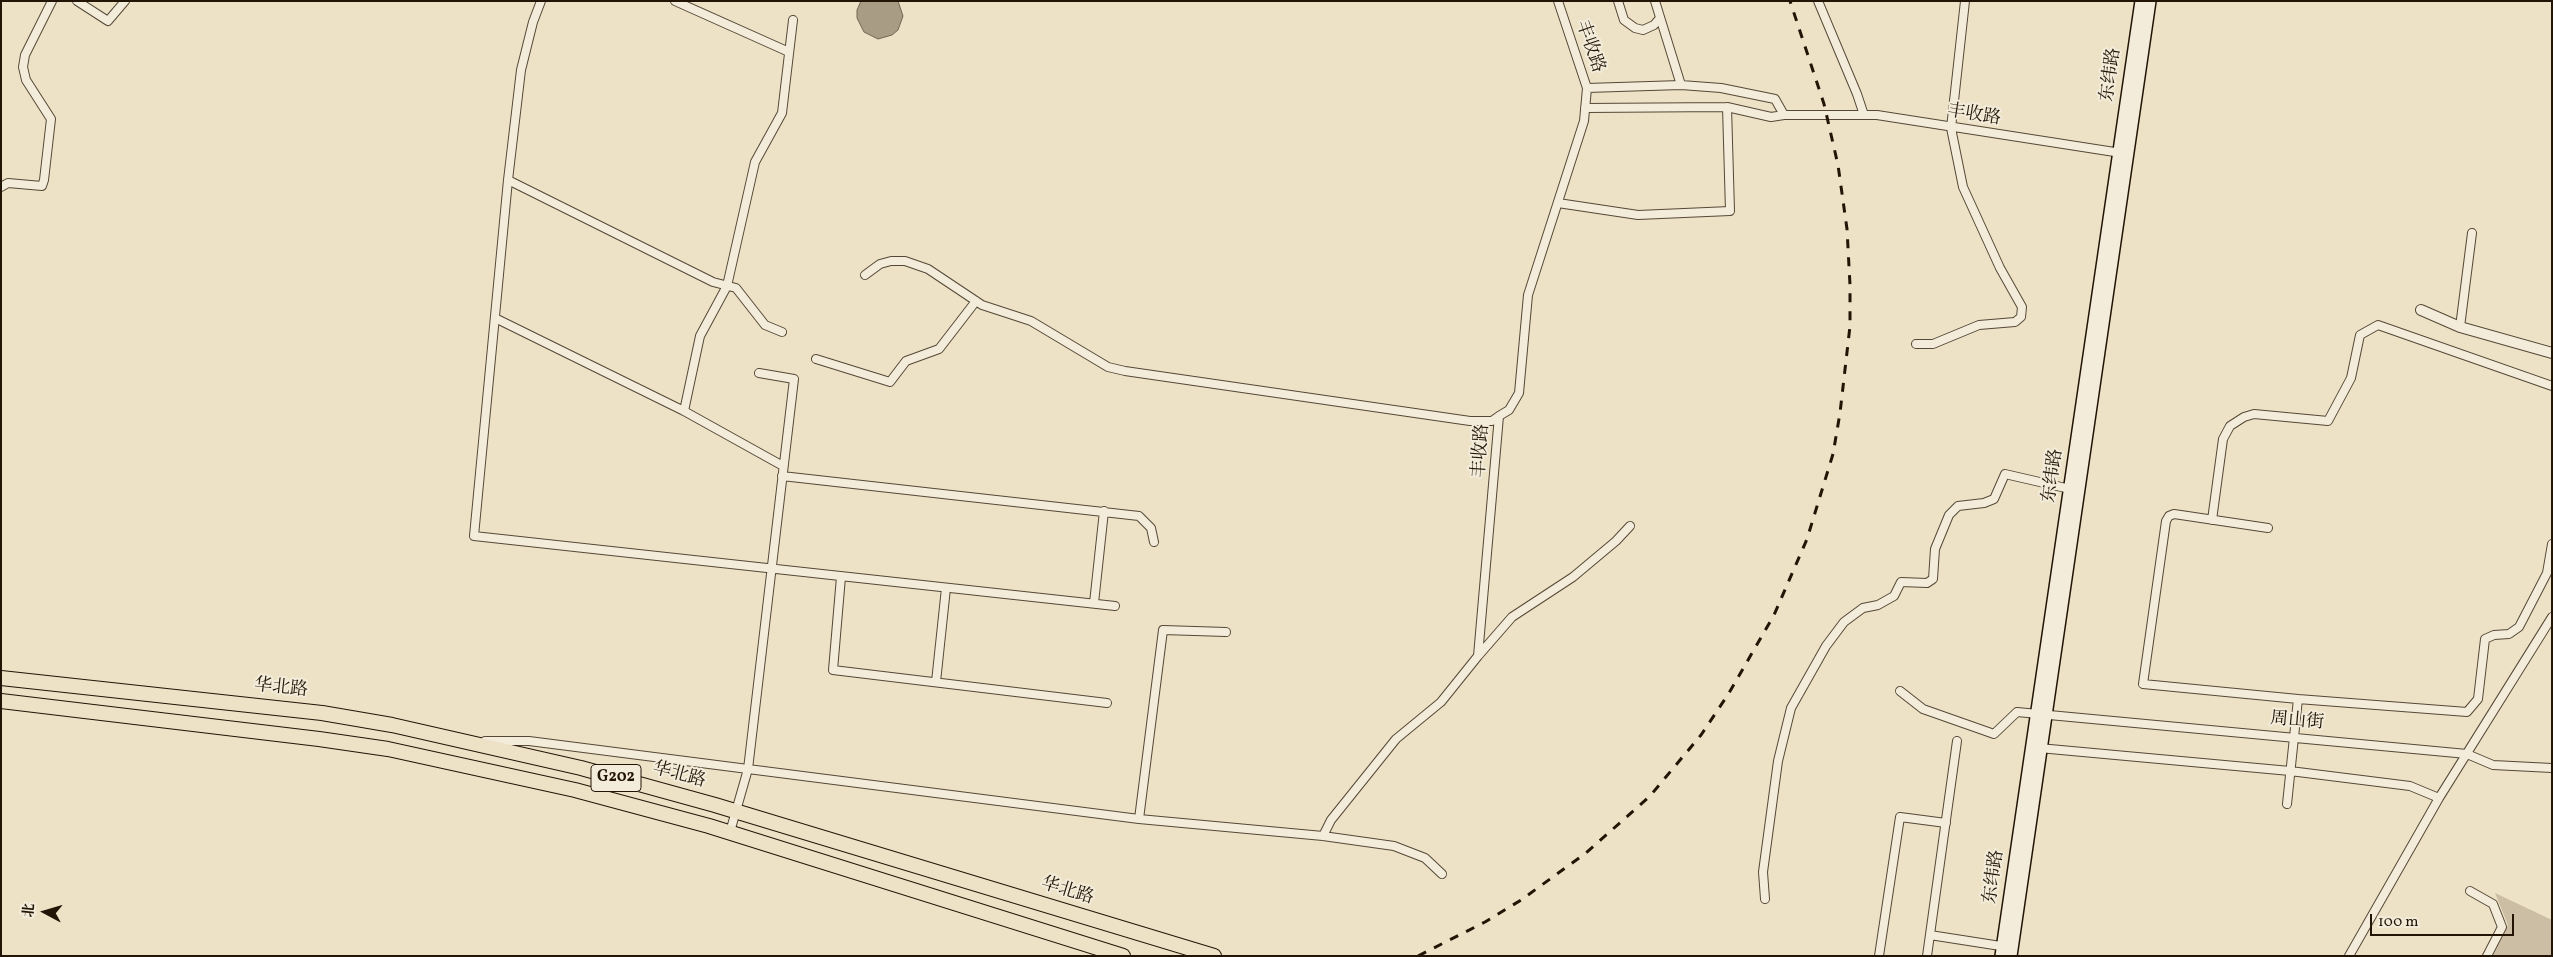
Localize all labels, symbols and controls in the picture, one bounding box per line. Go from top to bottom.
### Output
street label: 丰收路 [1570,18,1608,76]
street label: 东纬路 [2098,47,2126,103]
street label: 丰收路 [1946,101,2002,131]
street label: 丰收路 [1469,423,1495,479]
street label: 东纬路 [2040,448,2068,504]
street label: 华北路 [253,675,309,703]
street label: 周山街 [2269,709,2325,735]
street label: 华北路 [650,759,708,793]
road number: G202 [591,764,641,791]
street label: 东纬路 [1981,849,2009,905]
street label: 华北路 [1038,874,1096,910]
north arrow [20,887,70,937]
text: 北 [19,902,40,918]
scale bar [2373,904,2517,936]
text: 100 m [2378,912,2418,933]

